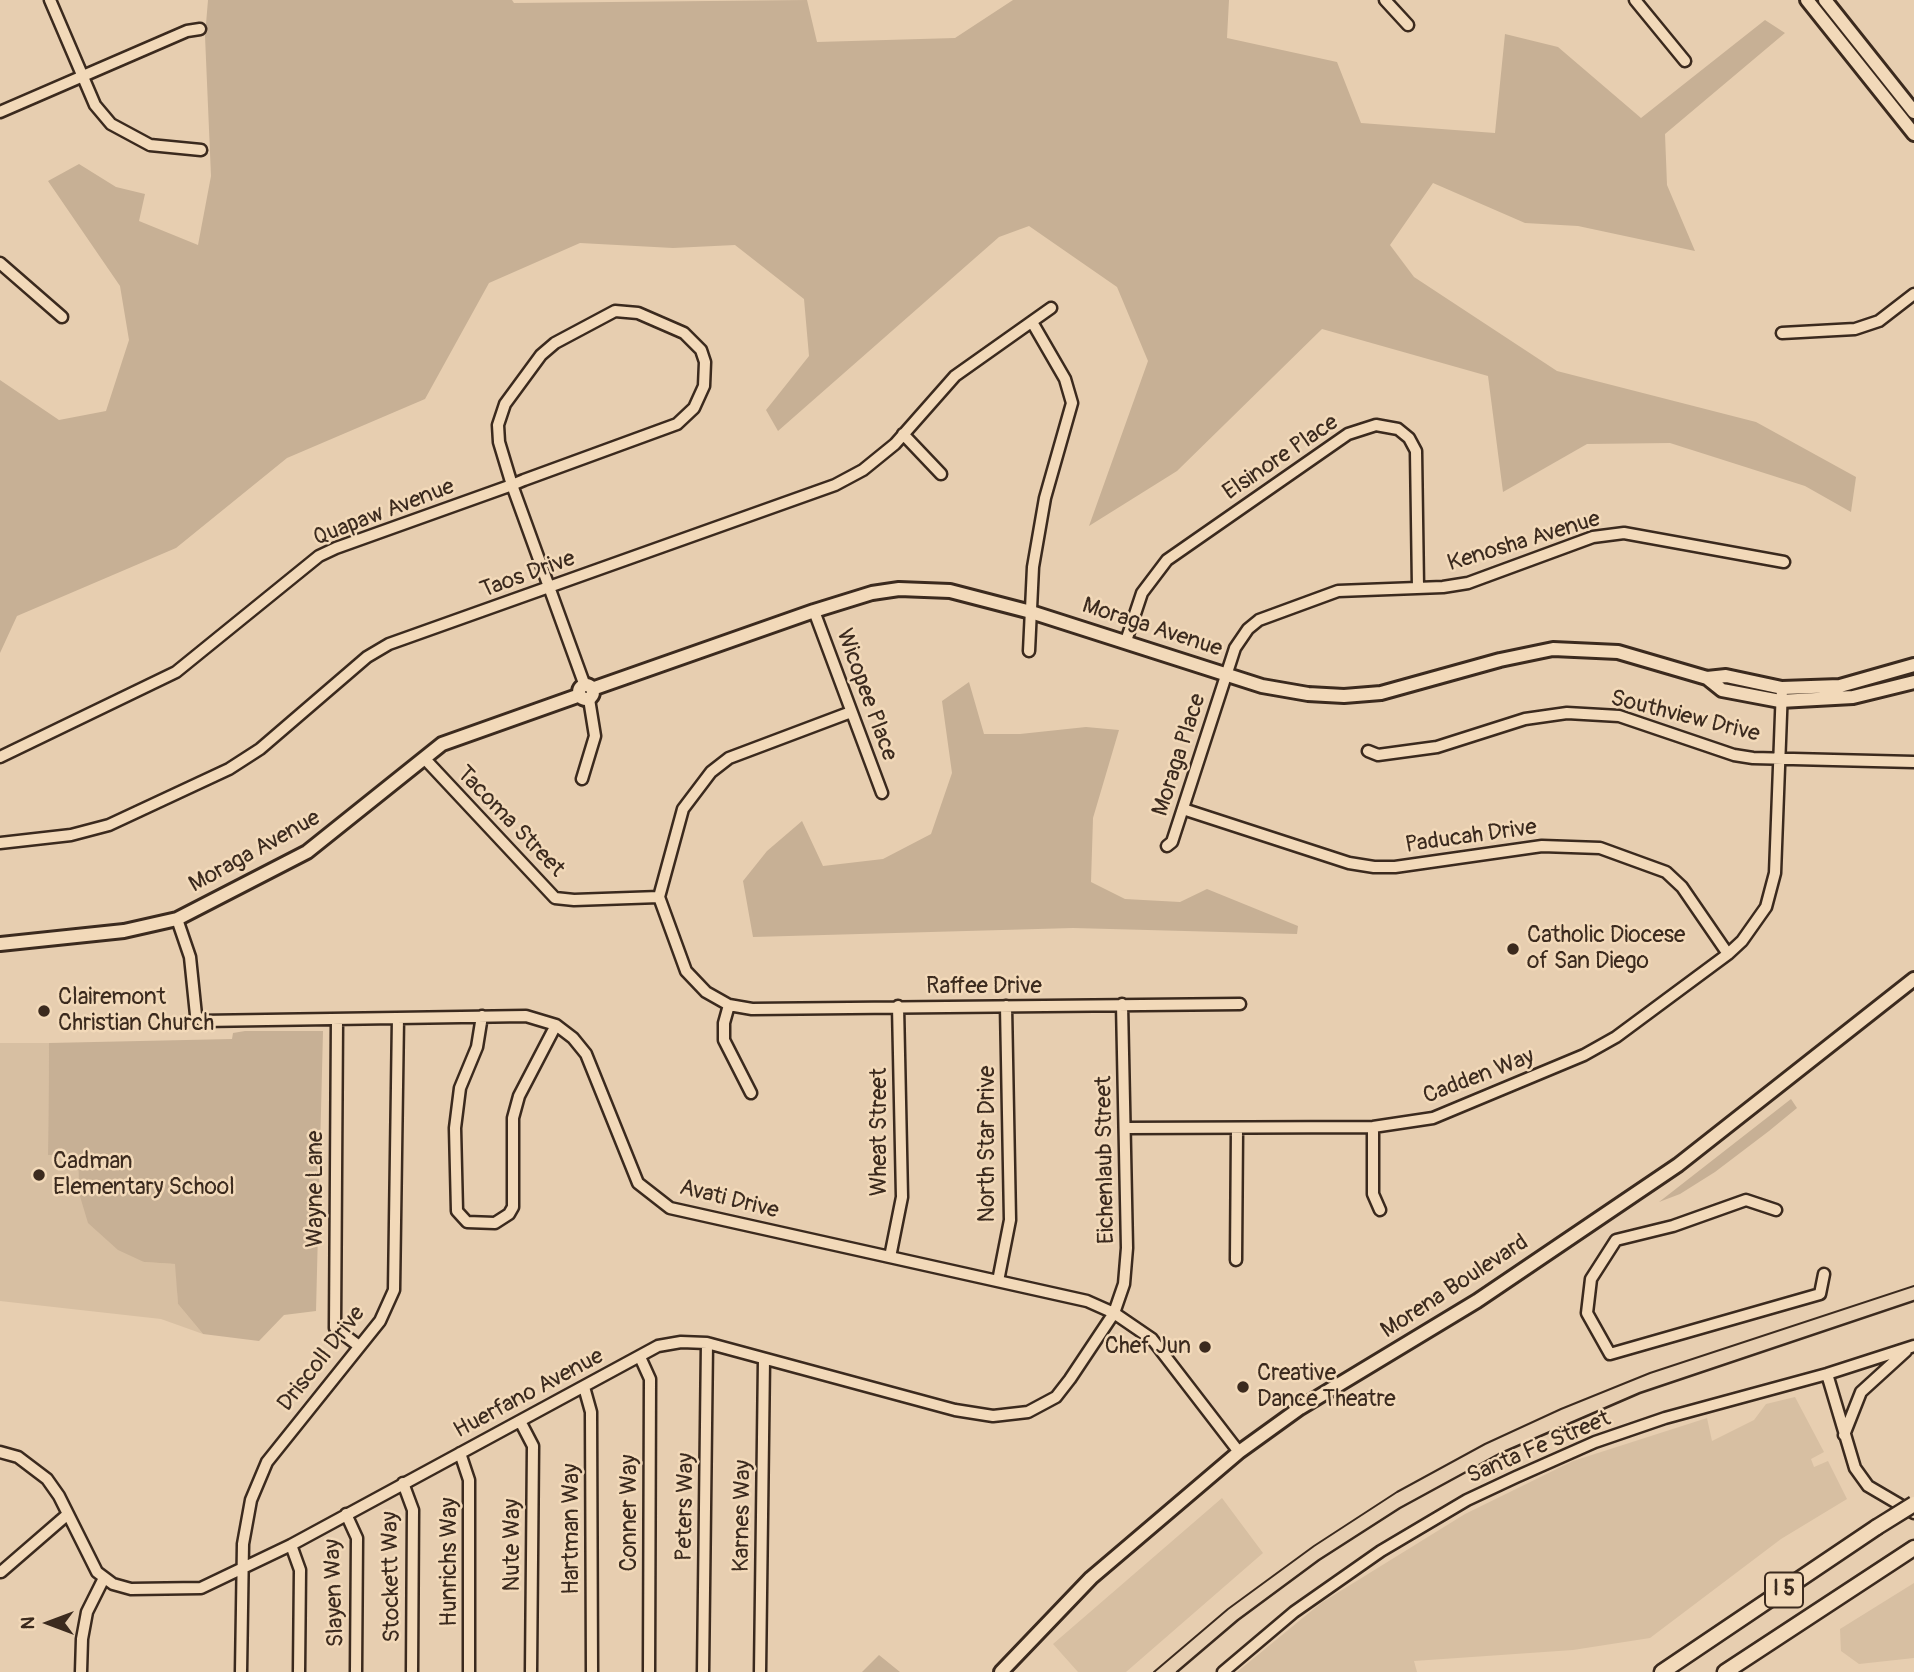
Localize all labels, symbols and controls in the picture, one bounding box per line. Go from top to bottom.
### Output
street label: Elsinore Place [1218,409,1344,507]
street label: Quapaw Avenue [309,473,459,553]
street label: Kenosha Avenue [1444,506,1604,578]
street label: Taos Drive [477,545,579,605]
street label: Moraga Avenue [1078,592,1226,664]
street label: Wicopee Place [829,625,903,765]
street label: Southview Drive [1608,685,1762,749]
street label: Moraga Place [1147,690,1213,820]
street label: Tacoma Street [450,761,570,883]
street label: Moraga Avenue [185,805,325,899]
street label: Paducah Drive [1403,814,1539,860]
place label: Catholic Diocese of San Diego [1527,922,1685,976]
marker: Catholic Diocese of San Diego [1505,941,1521,957]
street label: Raffee Drive [926,973,1042,1001]
place label: Clairemont Christian Church [58,984,214,1038]
marker: Clairemont Christian Church [36,1003,52,1019]
street label: Cadden Way [1420,1043,1538,1111]
street label: North Star Drive [974,1066,1002,1222]
street label: Wheat Street [866,1068,894,1196]
street label: Eichenlaub Street [1091,1076,1121,1244]
street label: Wayne Lane [302,1131,330,1247]
place label: Cadman Elementary School [53,1148,235,1202]
marker: Cadman Elementary School [31,1167,47,1183]
street label: Avati Drive [676,1174,782,1226]
street label: Morena Boulevard [1376,1229,1534,1345]
street label: Driscoll Drive [272,1301,372,1417]
place label: Chef Jun [1105,1333,1191,1361]
marker: Chef Jun [1197,1339,1213,1355]
street label: Huerfano Avenue [449,1343,609,1445]
place label: Creative Dance Theatre [1257,1360,1396,1414]
marker: Creative Dance Theatre [1235,1379,1251,1395]
street label: Santa Fe Street [1463,1405,1615,1491]
street label: Peters Way [671,1453,701,1561]
street label: Conner Way [616,1454,644,1572]
street label: Karnes Way [728,1459,758,1573]
street label: Hartman Way [558,1463,586,1595]
street label: Hunrichs Way [436,1497,464,1627]
street label: Nute Way [499,1499,527,1591]
street label: Stockett Way [377,1511,407,1643]
street label: Slayen Way [319,1538,351,1648]
road number: I 5 [1765,1572,1803,1608]
north arrow [14,1588,84,1658]
text: N [16,1617,40,1629]

